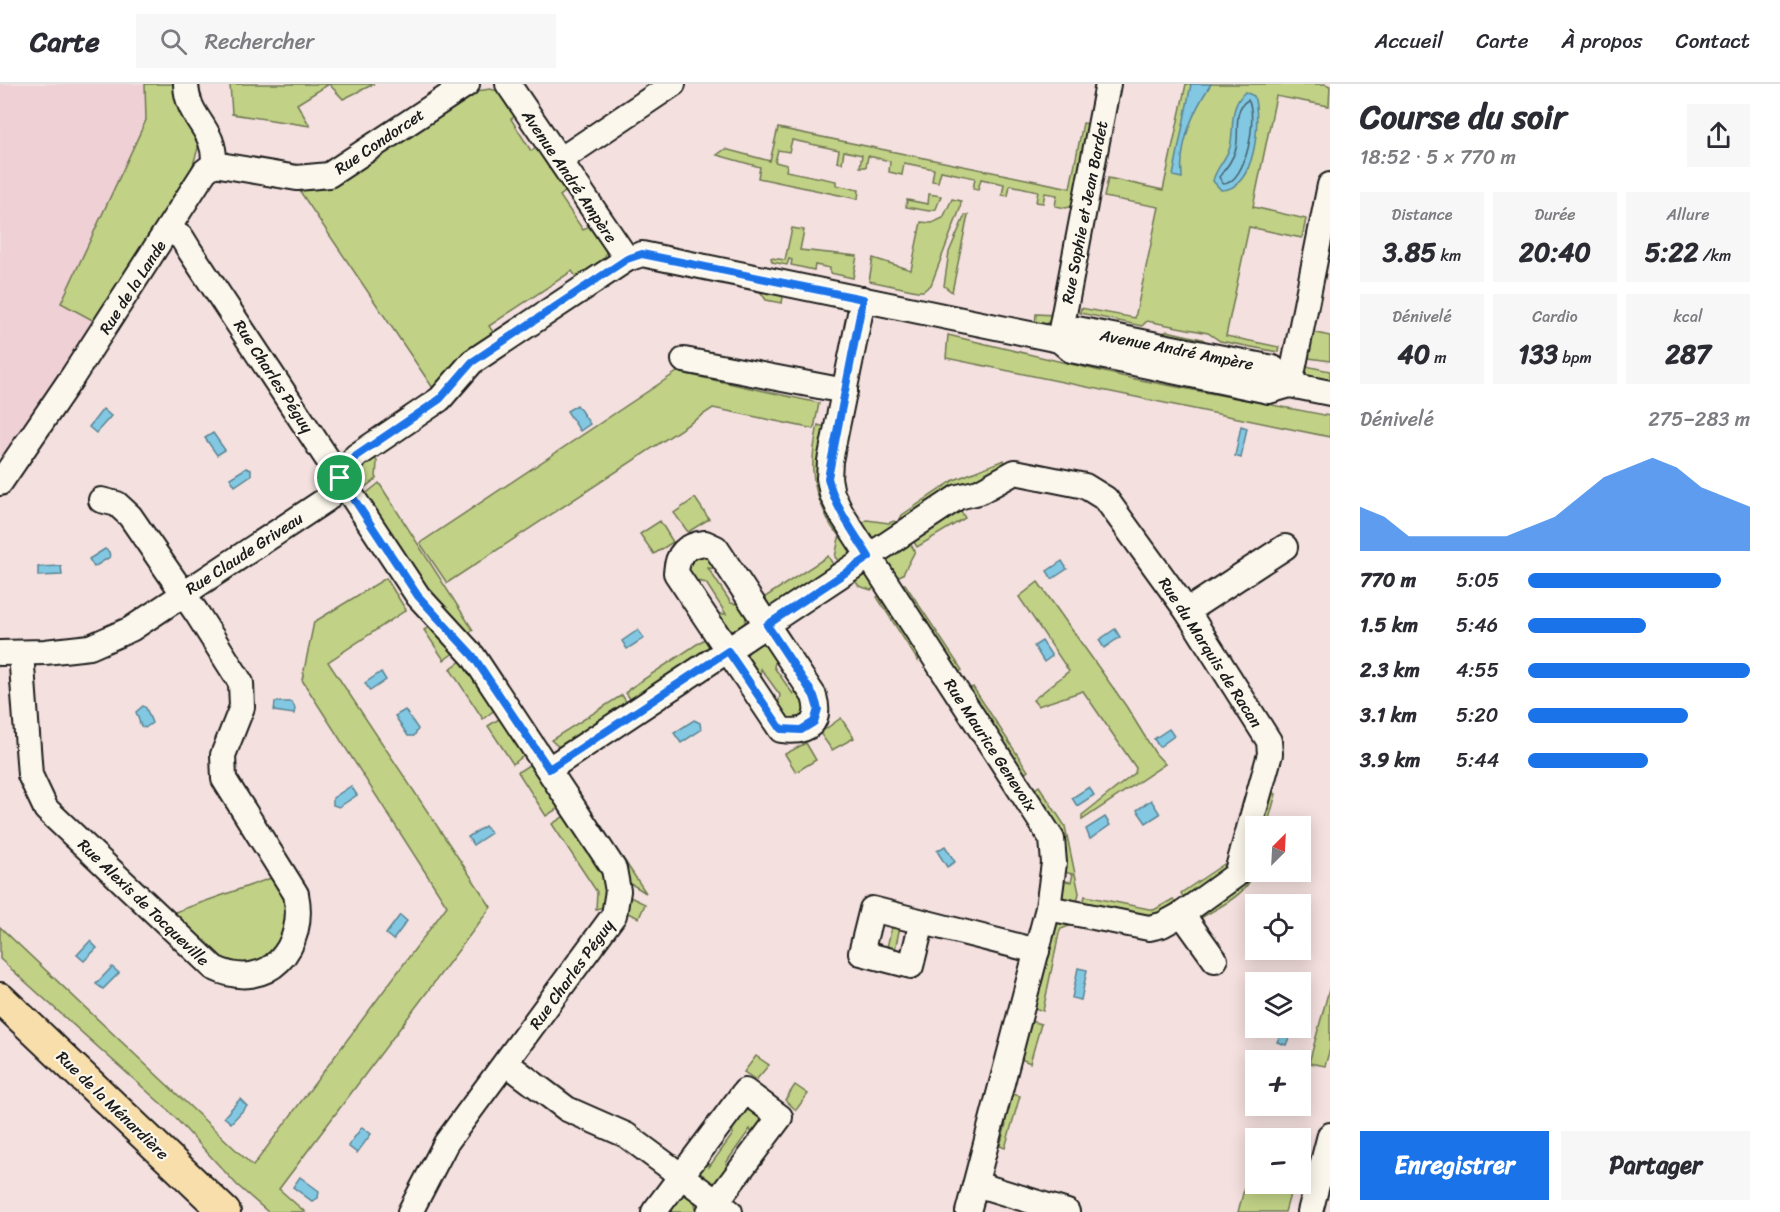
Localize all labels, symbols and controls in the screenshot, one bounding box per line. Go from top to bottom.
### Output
search box [136,14,556,68]
text: Carte [30,17,100,66]
text: Rechercher [205,22,314,61]
text: Accueil [1375,22,1443,60]
text: Carte [1476,22,1529,60]
text: À propos [1562,22,1643,60]
text: Contact [1676,22,1750,60]
icon: search [157,25,190,58]
text: Course du soir [1360,88,1566,146]
street label: Rue Condorcet [328,100,430,182]
street label: Avenue André Ampère [513,103,625,249]
button: share [1687,104,1750,167]
street label: Rue Sophie et Jean Bardet [1053,118,1116,306]
text: 18:52 · 5 × 770 m [1360,140,1516,175]
text: Distance [1392,200,1452,229]
text: Durée [1534,200,1576,229]
text: Allure [1667,200,1709,229]
text: 3.85 [1383,229,1436,275]
text: 20:40 [1519,229,1591,275]
text: 5:22 [1645,229,1698,275]
street label: Rue de la Lande [91,234,174,340]
text: km [1436,241,1461,270]
text: /km [1698,241,1731,270]
text: Dénivelé [1392,302,1452,331]
text: Cardio [1532,302,1578,331]
text: kcal [1673,302,1703,331]
street label: Rue Charles Péguy [226,314,322,440]
street label: Avenue André Ampère [1097,320,1256,379]
text: 40 [1397,331,1430,377]
text: 133 [1518,331,1558,377]
text: 287 [1665,331,1711,377]
text: m [1430,343,1447,372]
text: bpm [1558,343,1592,372]
text: Dénivelé [1360,402,1434,437]
text: 275–283 m [1648,402,1750,437]
pin [314,452,365,503]
icon: arrive [323,461,356,494]
street label: Rue Claude Griveau [179,504,309,603]
text: 770 m [1360,563,1416,598]
text: 5:05 [1456,563,1499,598]
street label: Rue du Marquis de Racan [1151,571,1271,734]
text: 1.5 km [1360,608,1418,643]
text: 5:46 [1456,608,1498,643]
text: 2.3 km [1360,653,1420,688]
text: 4:55 [1456,653,1499,688]
street label: Rue Maurice Genevoix [936,672,1045,819]
text: 3.1 km [1360,698,1417,733]
text: 5:20 [1456,698,1498,733]
text: 3.9 km [1360,743,1420,778]
text: 5:44 [1456,743,1499,778]
north arrow [1245,816,1311,882]
map controls [1245,816,1311,1194]
street label: Rue Alexis de Tocqueville [71,831,217,973]
button: locate [1245,894,1311,960]
street label: Rue Charles Péguy [521,912,622,1036]
button: layers [1245,972,1311,1038]
street label: Rue de la Ménardière [49,1043,176,1167]
button: + [1245,1050,1311,1116]
button: − [1245,1128,1311,1194]
button: Enregistrer [1360,1131,1549,1200]
button: Partager [1561,1131,1750,1200]

